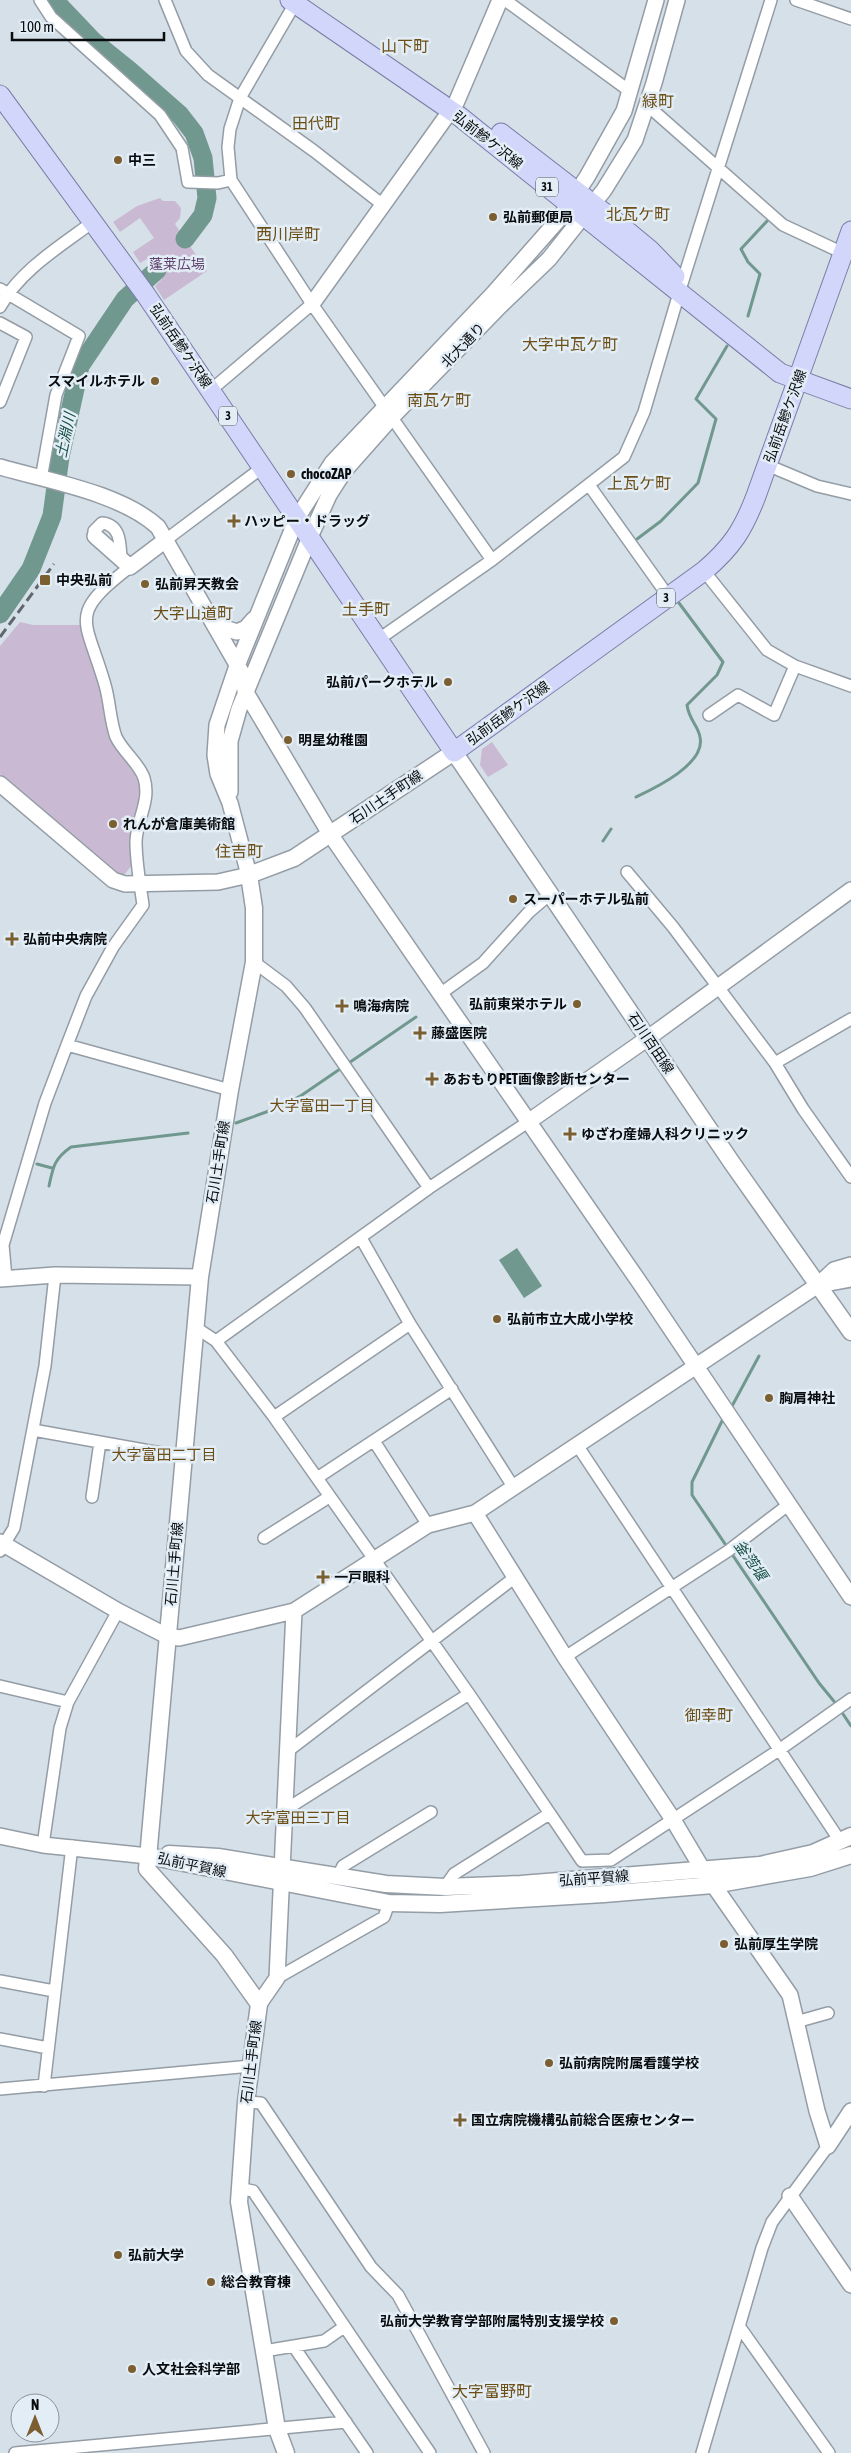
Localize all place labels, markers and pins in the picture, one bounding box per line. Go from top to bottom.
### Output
place label: 中三 [128,152,156,168]
marker: 中三 [112,154,124,166]
place label: 弘前郵便局 [503,209,573,225]
marker: 弘前郵便局 [487,211,499,223]
place label: スマイルホテル [47,373,145,389]
marker: スマイルホテル [149,375,161,387]
place label: chocoZAP [301,466,351,482]
marker: chocoZAP [285,468,297,480]
place label: ハッピー・ドラッグ [244,513,370,529]
marker: ハッピー・ドラッグ [228,515,240,527]
place label: 中央弘前 [56,572,112,588]
marker: 中央弘前 [38,573,52,587]
place label: 弘前昇天教会 [155,576,239,592]
marker: 弘前昇天教会 [139,578,151,590]
place label: 弘前パークホテル [326,674,438,690]
marker: 弘前パークホテル [442,676,454,688]
place label: 明星幼稚園 [298,732,368,748]
marker: 明星幼稚園 [282,734,294,746]
place label: れんが倉庫美術館 [123,816,235,832]
marker: れんが倉庫美術館 [107,818,119,830]
place label: スーパーホテル弘前 [523,891,649,907]
marker: スーパーホテル弘前 [507,893,519,905]
place label: 弘前中央病院 [23,931,107,947]
marker: 弘前中央病院 [5,932,19,946]
place label: 弘前東栄ホテル [469,996,567,1012]
place label: 鳴海病院 [353,998,409,1014]
marker: 弘前東栄ホテル [571,998,583,1010]
marker: 鳴海病院 [335,999,349,1013]
place label: 藤盛医院 [431,1025,487,1041]
marker: 藤盛医院 [413,1026,427,1040]
place label: あおもりPET画像診断センター [443,1071,630,1087]
marker: あおもりPET画像診断センター [425,1072,439,1086]
place label: ゆざわ産婦人科クリニック [581,1126,749,1142]
marker: ゆざわ産婦人科クリニック [563,1127,577,1141]
place label: 弘前市立大成小学校 [507,1311,633,1327]
marker: 弘前市立大成小学校 [491,1313,503,1325]
place label: 胸肩神社 [779,1390,835,1406]
marker: 胸肩神社 [763,1392,775,1404]
place label: 一戸眼科 [334,1569,390,1585]
marker: 一戸眼科 [316,1570,330,1584]
place label: 弘前厚生学院 [734,1936,818,1952]
marker: 弘前厚生学院 [718,1938,730,1950]
place label: 弘前病院附属看護学校 [559,2055,699,2071]
marker: 弘前病院附属看護学校 [543,2057,555,2069]
place label: 国立病院機構弘前総合医療センター [471,2112,695,2128]
marker: 国立病院機構弘前総合医療センター [453,2113,467,2127]
place label: 弘前大学 [128,2247,184,2263]
marker: 弘前大学 [112,2249,124,2261]
place label: 総合教育棟 [221,2274,291,2290]
marker: 総合教育棟 [205,2276,217,2288]
place label: 弘前大学教育学部附属特別支援学校 [380,2313,604,2329]
marker: 弘前大学教育学部附属特別支援学校 [608,2315,620,2327]
place label: 人文社会科学部 [142,2361,240,2377]
marker: 人文社会科学部 [126,2363,138,2375]

